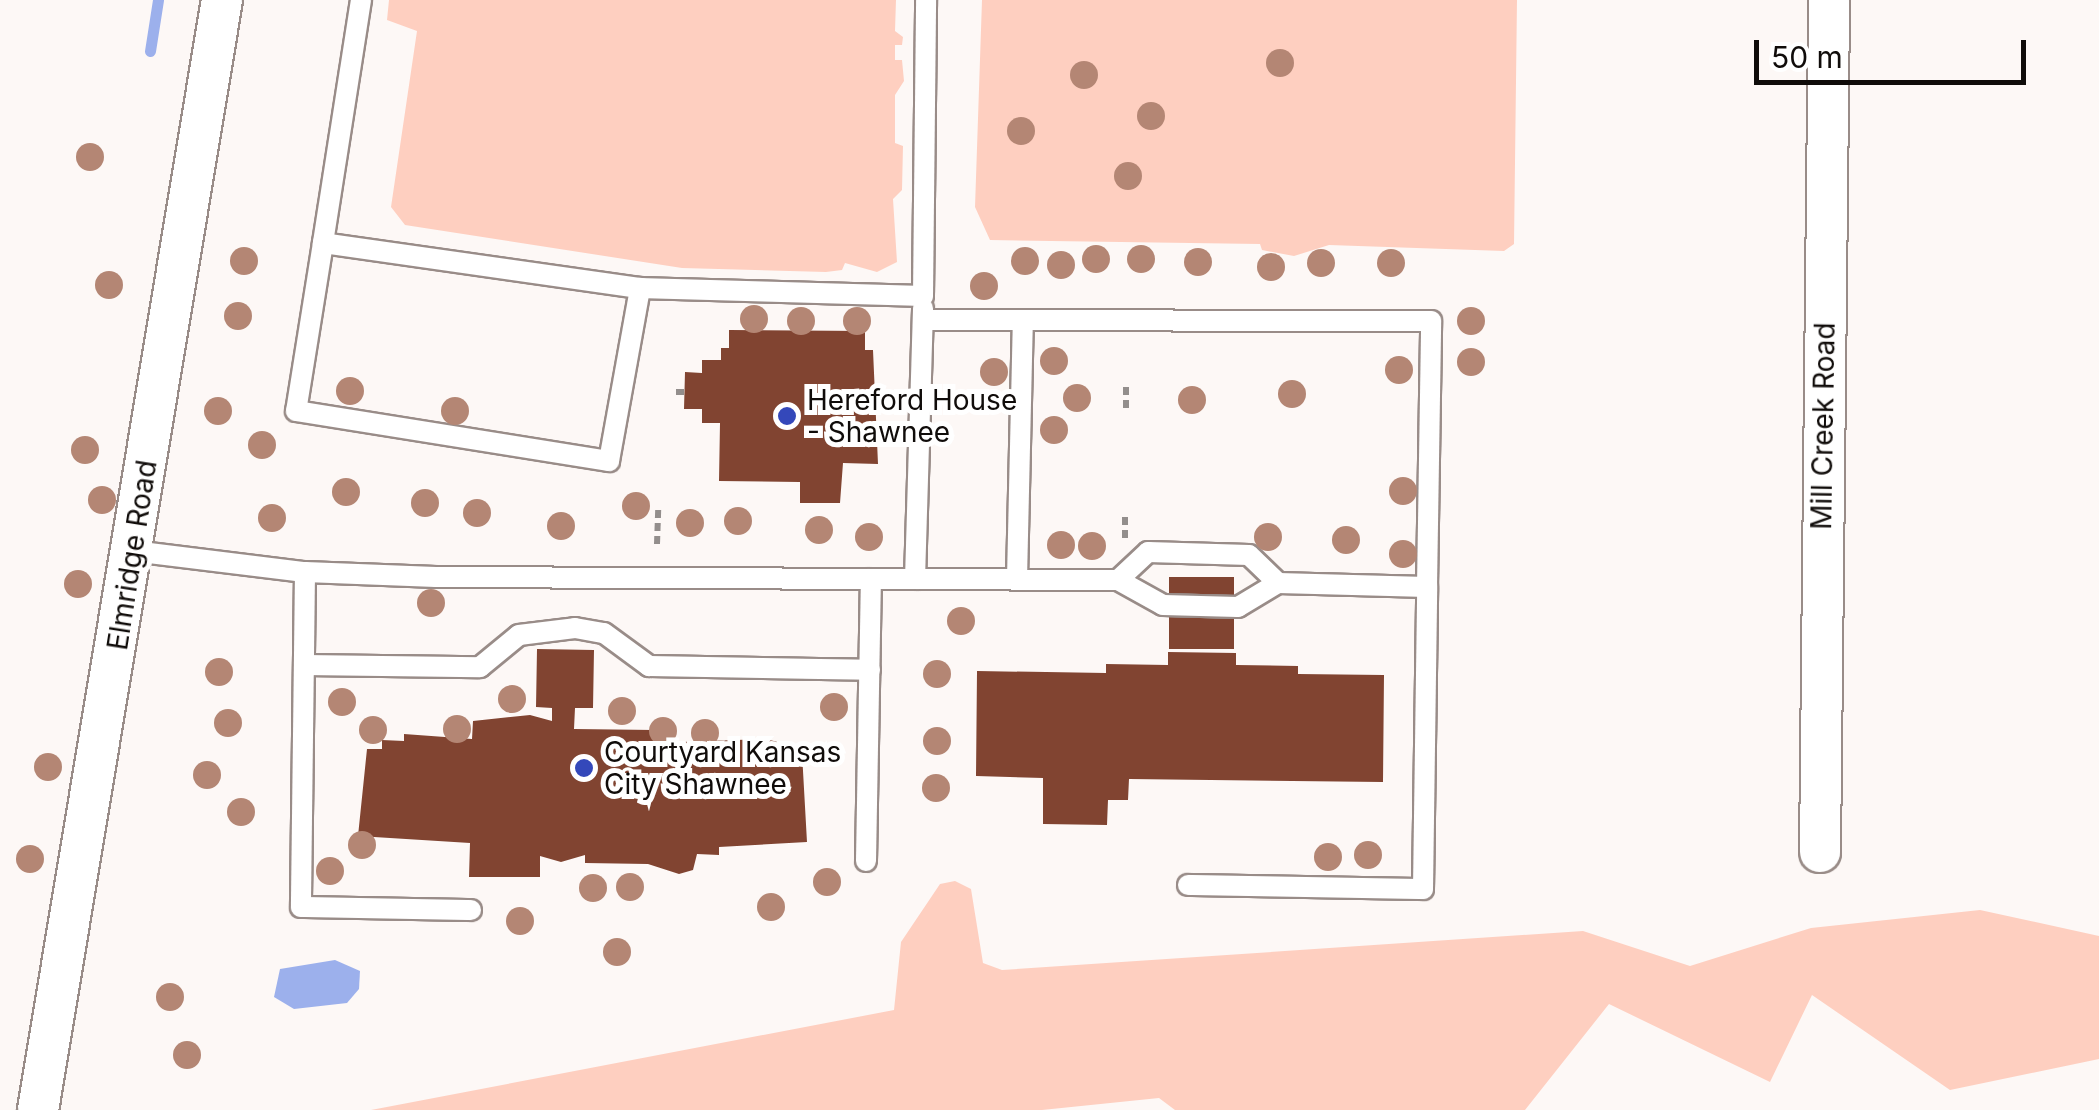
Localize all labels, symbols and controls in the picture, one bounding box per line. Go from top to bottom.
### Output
scale bar [1759,20,2032,82]
text: 50 m [1771,39,1843,75]
street label: Mill Creek Road [1804,322,1842,530]
place label: Hereford House - Shawnee [807,383,1017,449]
marker: Hereford House - Shawnee [776,405,798,427]
street label: Elmridge Road [100,458,164,652]
place label: Courtyard Kansas City Shawnee [604,735,841,801]
marker: Courtyard Kansas City Shawnee [573,757,595,779]

